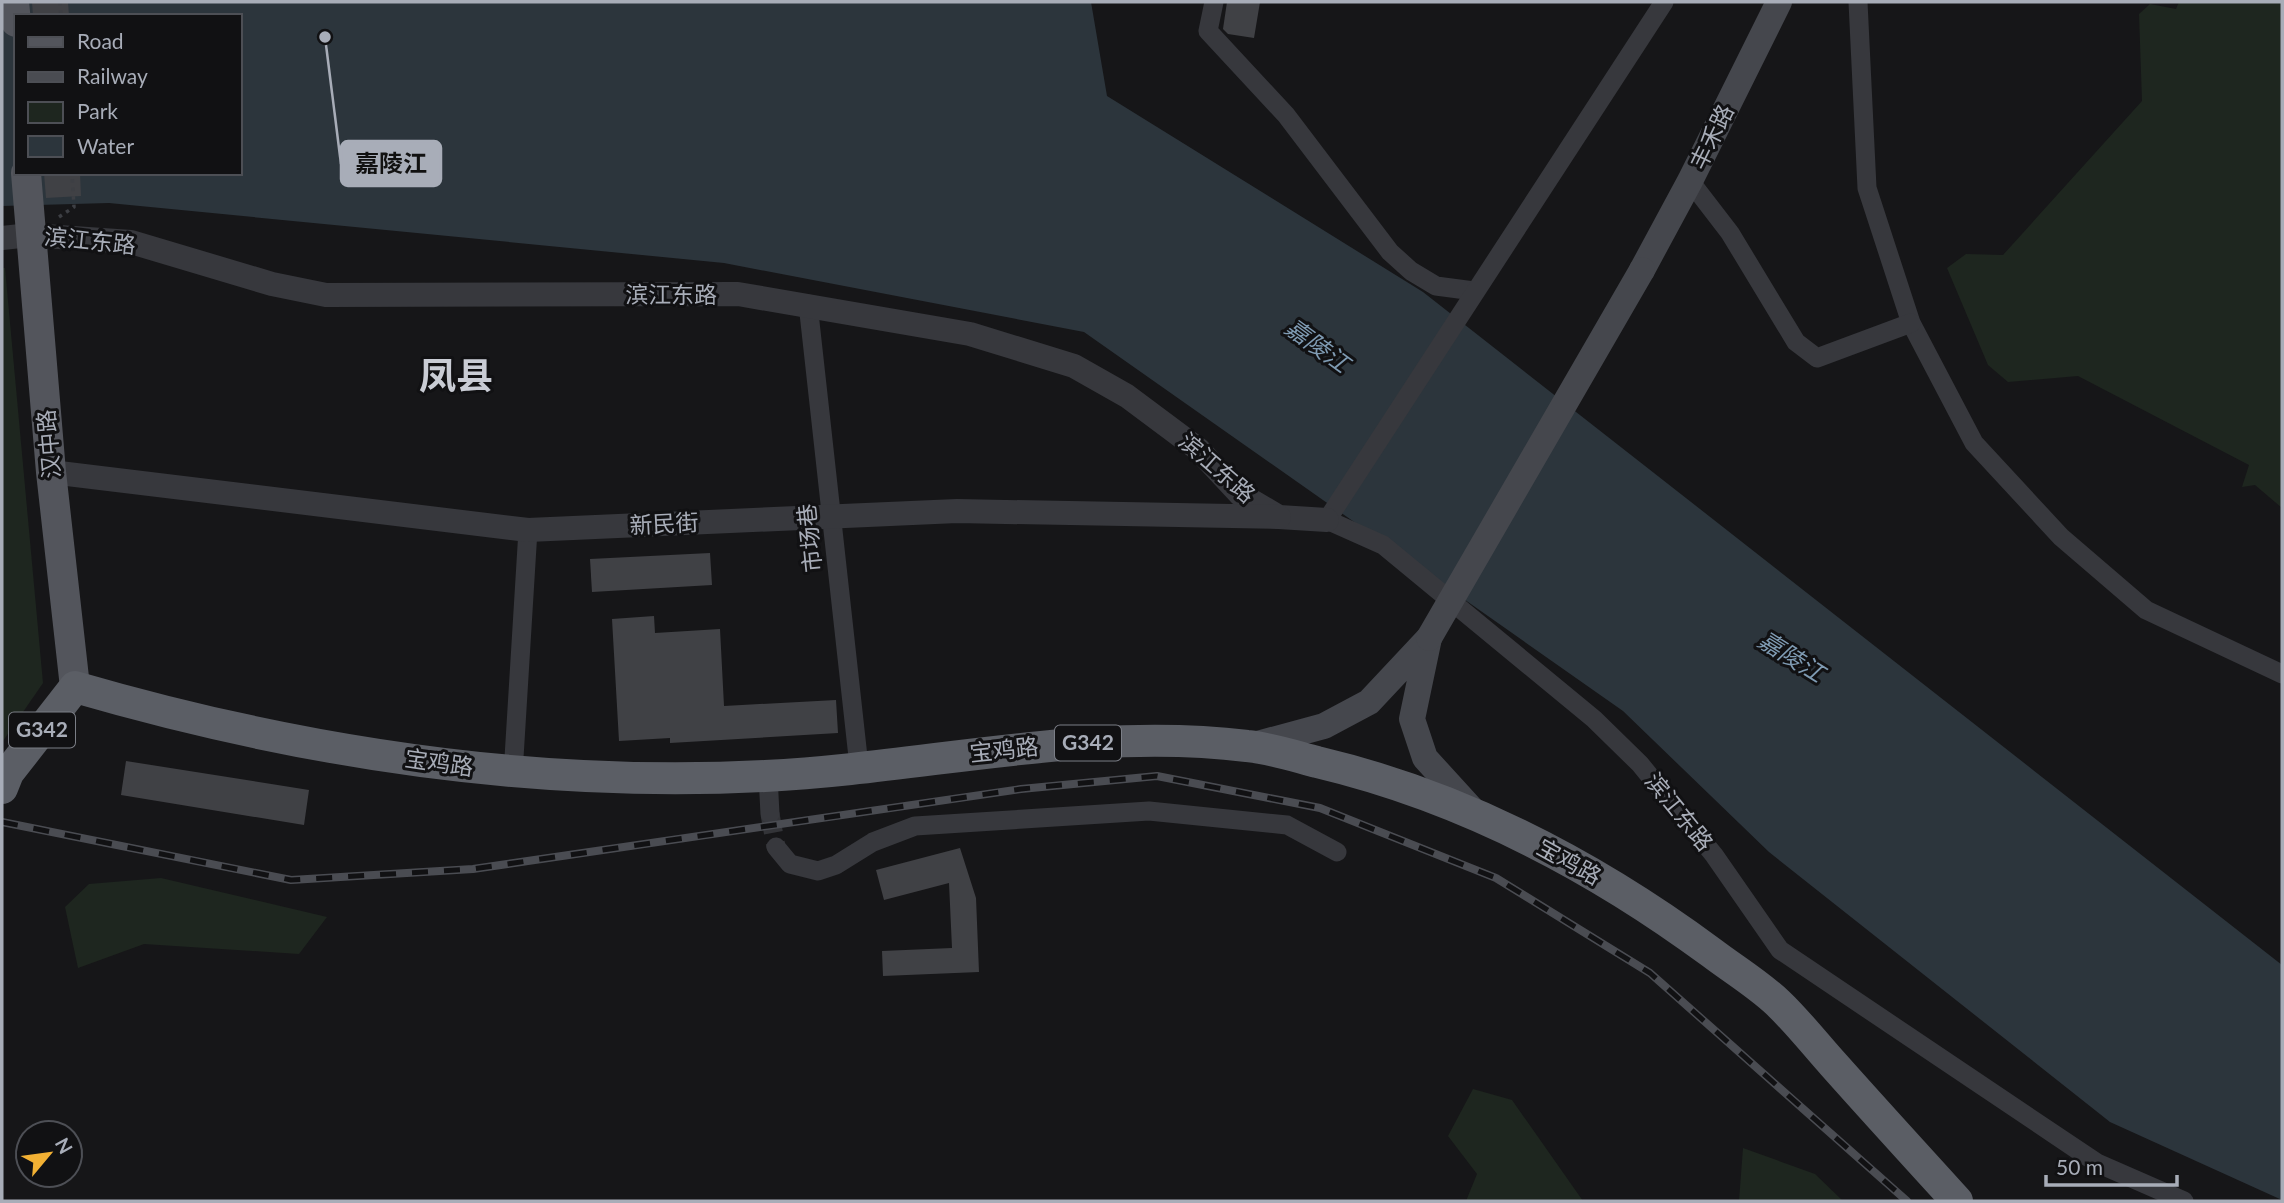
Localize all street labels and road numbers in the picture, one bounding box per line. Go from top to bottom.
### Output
street label: 丰禾路 [1683,99,1739,174]
street label: 滨江东路 [43,221,137,259]
street label: 滨江东路 [625,280,717,308]
street label: 汉中路 [31,408,65,480]
street label: 滨江东路 [1174,427,1262,508]
street label: 市场巷 [791,502,827,574]
street label: 新民街 [629,507,699,539]
road number: G342 [9,712,75,748]
road number: G342 [1055,726,1121,760]
street label: 宝鸡路 [968,731,1040,767]
street label: 宝鸡路 [403,743,475,781]
street label: 滨江东路 [1640,767,1720,856]
street label: 宝鸡路 [1533,832,1606,890]

